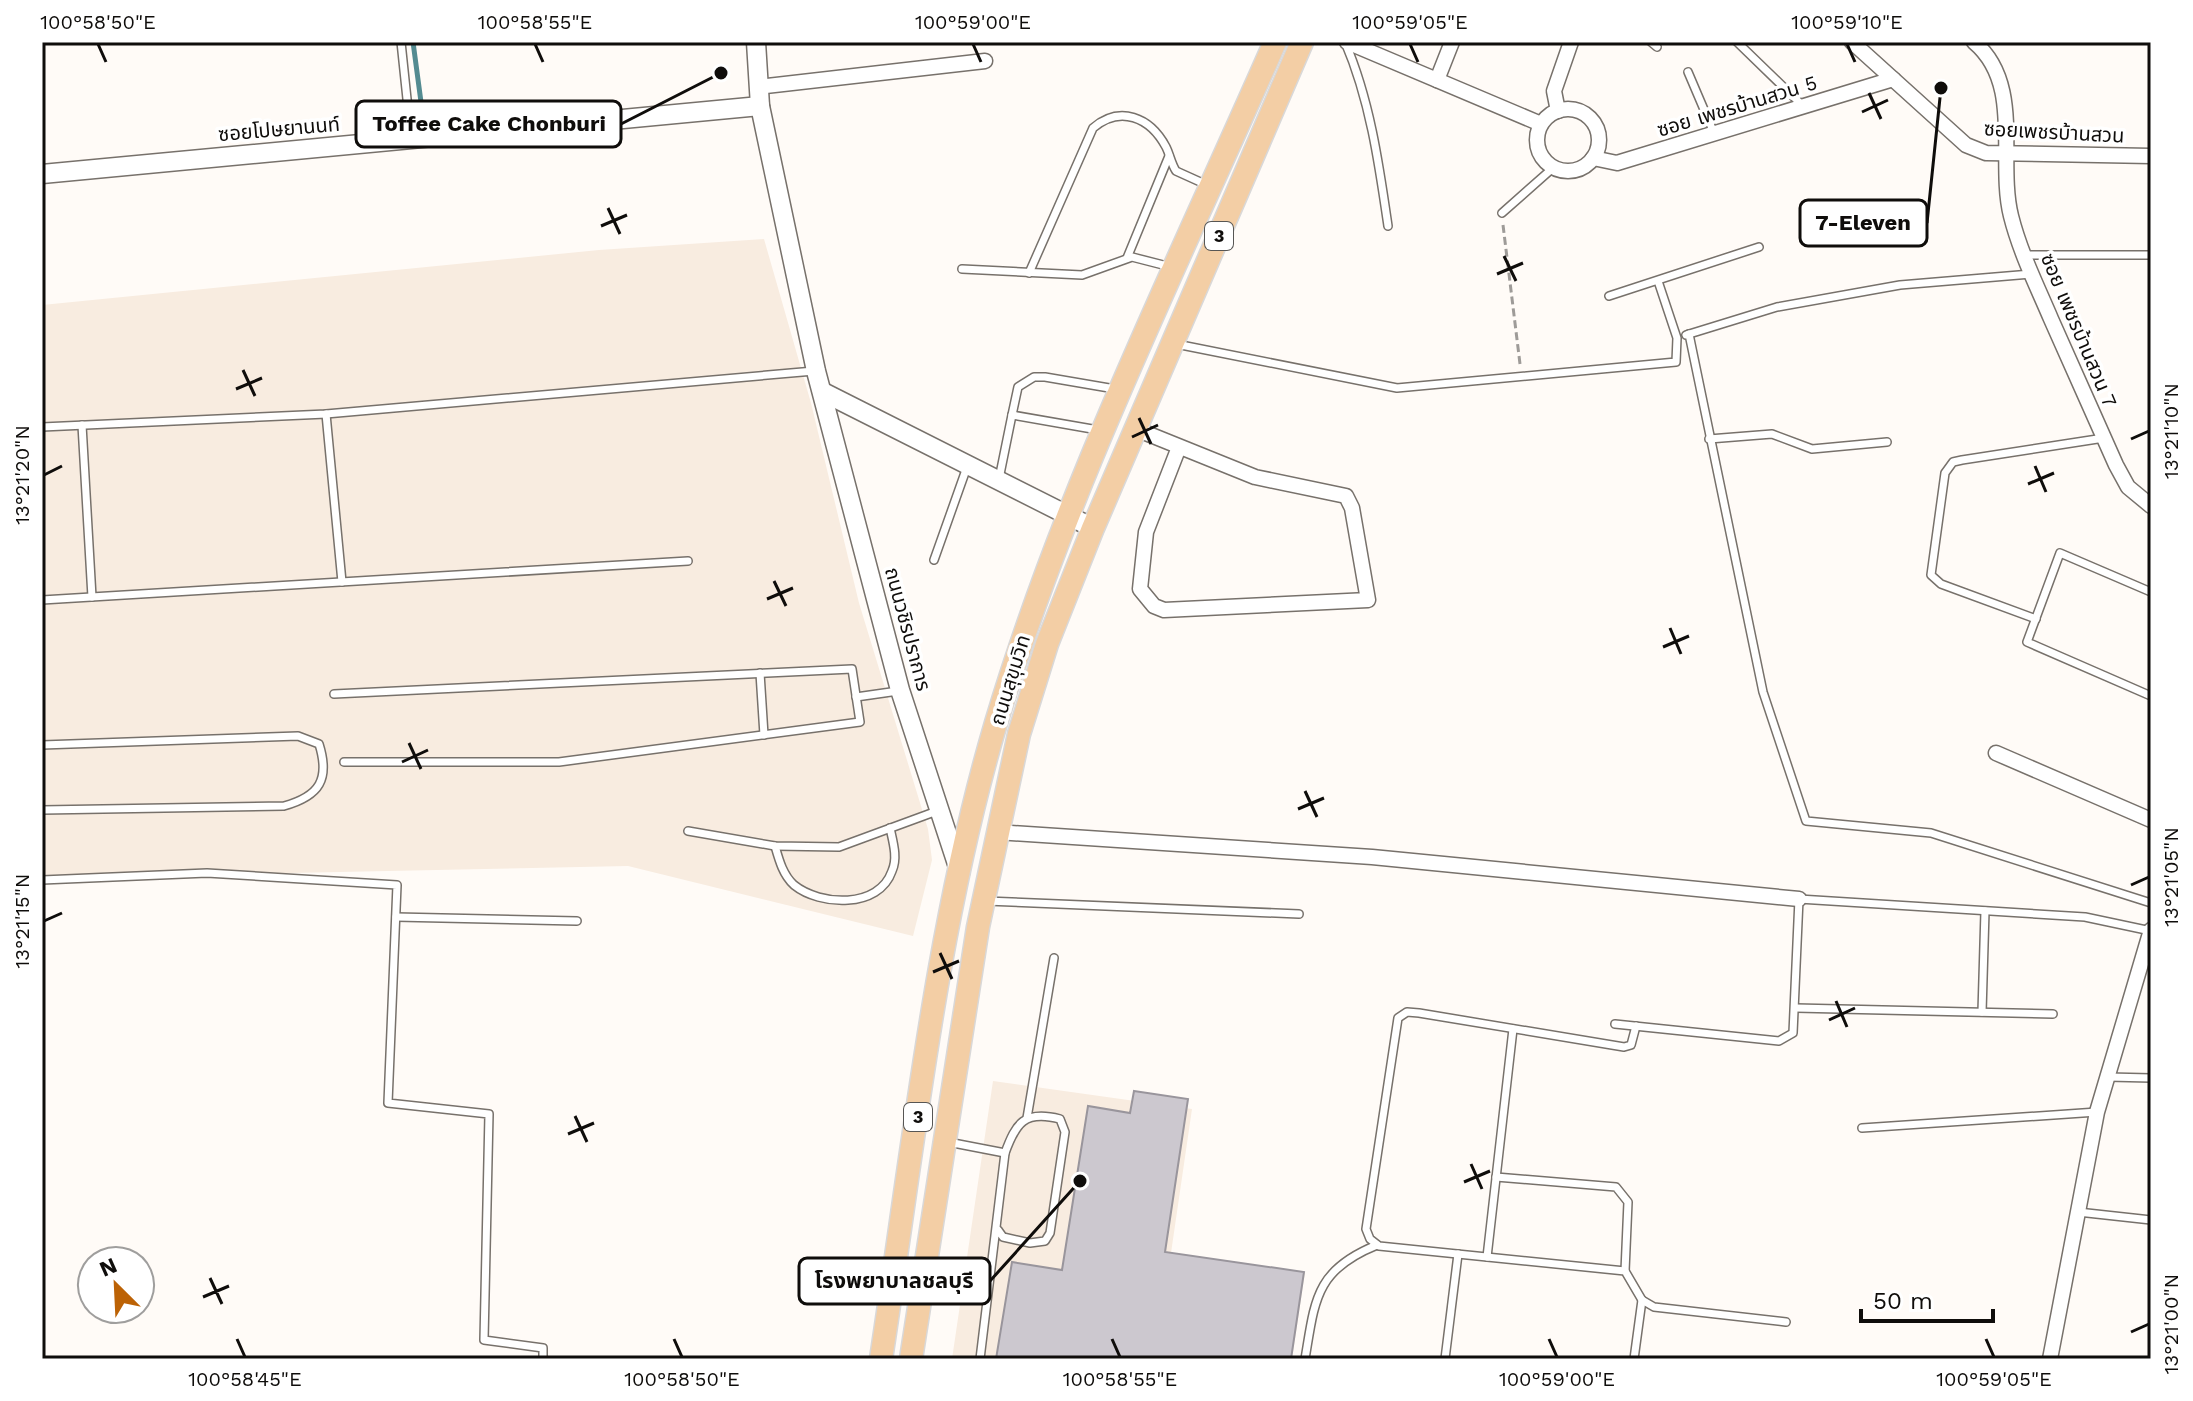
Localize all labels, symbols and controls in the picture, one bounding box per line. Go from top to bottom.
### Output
text: 100°58'50"E [40,10,156,34]
text: 100°58'55"E [478,10,592,34]
text: 100°59'00"E [915,10,1031,34]
text: 100°59'05"E [1352,10,1468,34]
text: 100°59'10"E [1791,10,1903,34]
street label: ซอย เพชรบ้านสวน 5 [1654,70,1820,142]
callout: Toffee Cake Chonburi [356,101,621,147]
text: Toffee Cake Chonburi [372,111,606,136]
street label: ซอยโปษยานนท์ [217,112,341,146]
street label: ซอยเพชรบ้านสวน [1983,116,2125,148]
callout: 7-Eleven [1800,200,1927,246]
text: 7-Eleven [1815,210,1911,235]
road number: 3 [1205,222,1233,250]
street label: ซอย เพชรบ้านสวน 7 [2036,249,2122,411]
text: 13°21'10"N [2159,383,2183,479]
text: 13°21'20"N [10,425,34,525]
street label: ถนนวชิรปราการ [880,565,936,693]
street label: ถนนสุขุมวิท [985,632,1035,728]
text: 13°21'05"N [2159,827,2183,927]
text: 13°21'15"N [10,874,34,968]
road number: 3 [904,1103,932,1131]
north arrow [76,1245,156,1325]
text: N [96,1252,121,1282]
callout: โรงพยาบาลชลบุรี [799,1258,990,1304]
text: โรงพยาบาลชลบุรี [814,1268,974,1294]
scale bar [1861,1273,1993,1323]
text: 13°21'00"N [2159,1274,2183,1374]
text: 50 m [1873,1287,1933,1315]
text: 100°58'45"E [188,1367,302,1391]
text: 100°58'50"E [624,1367,740,1391]
text: 100°58'55"E [1063,1367,1177,1391]
text: 100°59'00"E [1499,1367,1615,1391]
text: 100°59'05"E [1936,1367,2052,1391]

